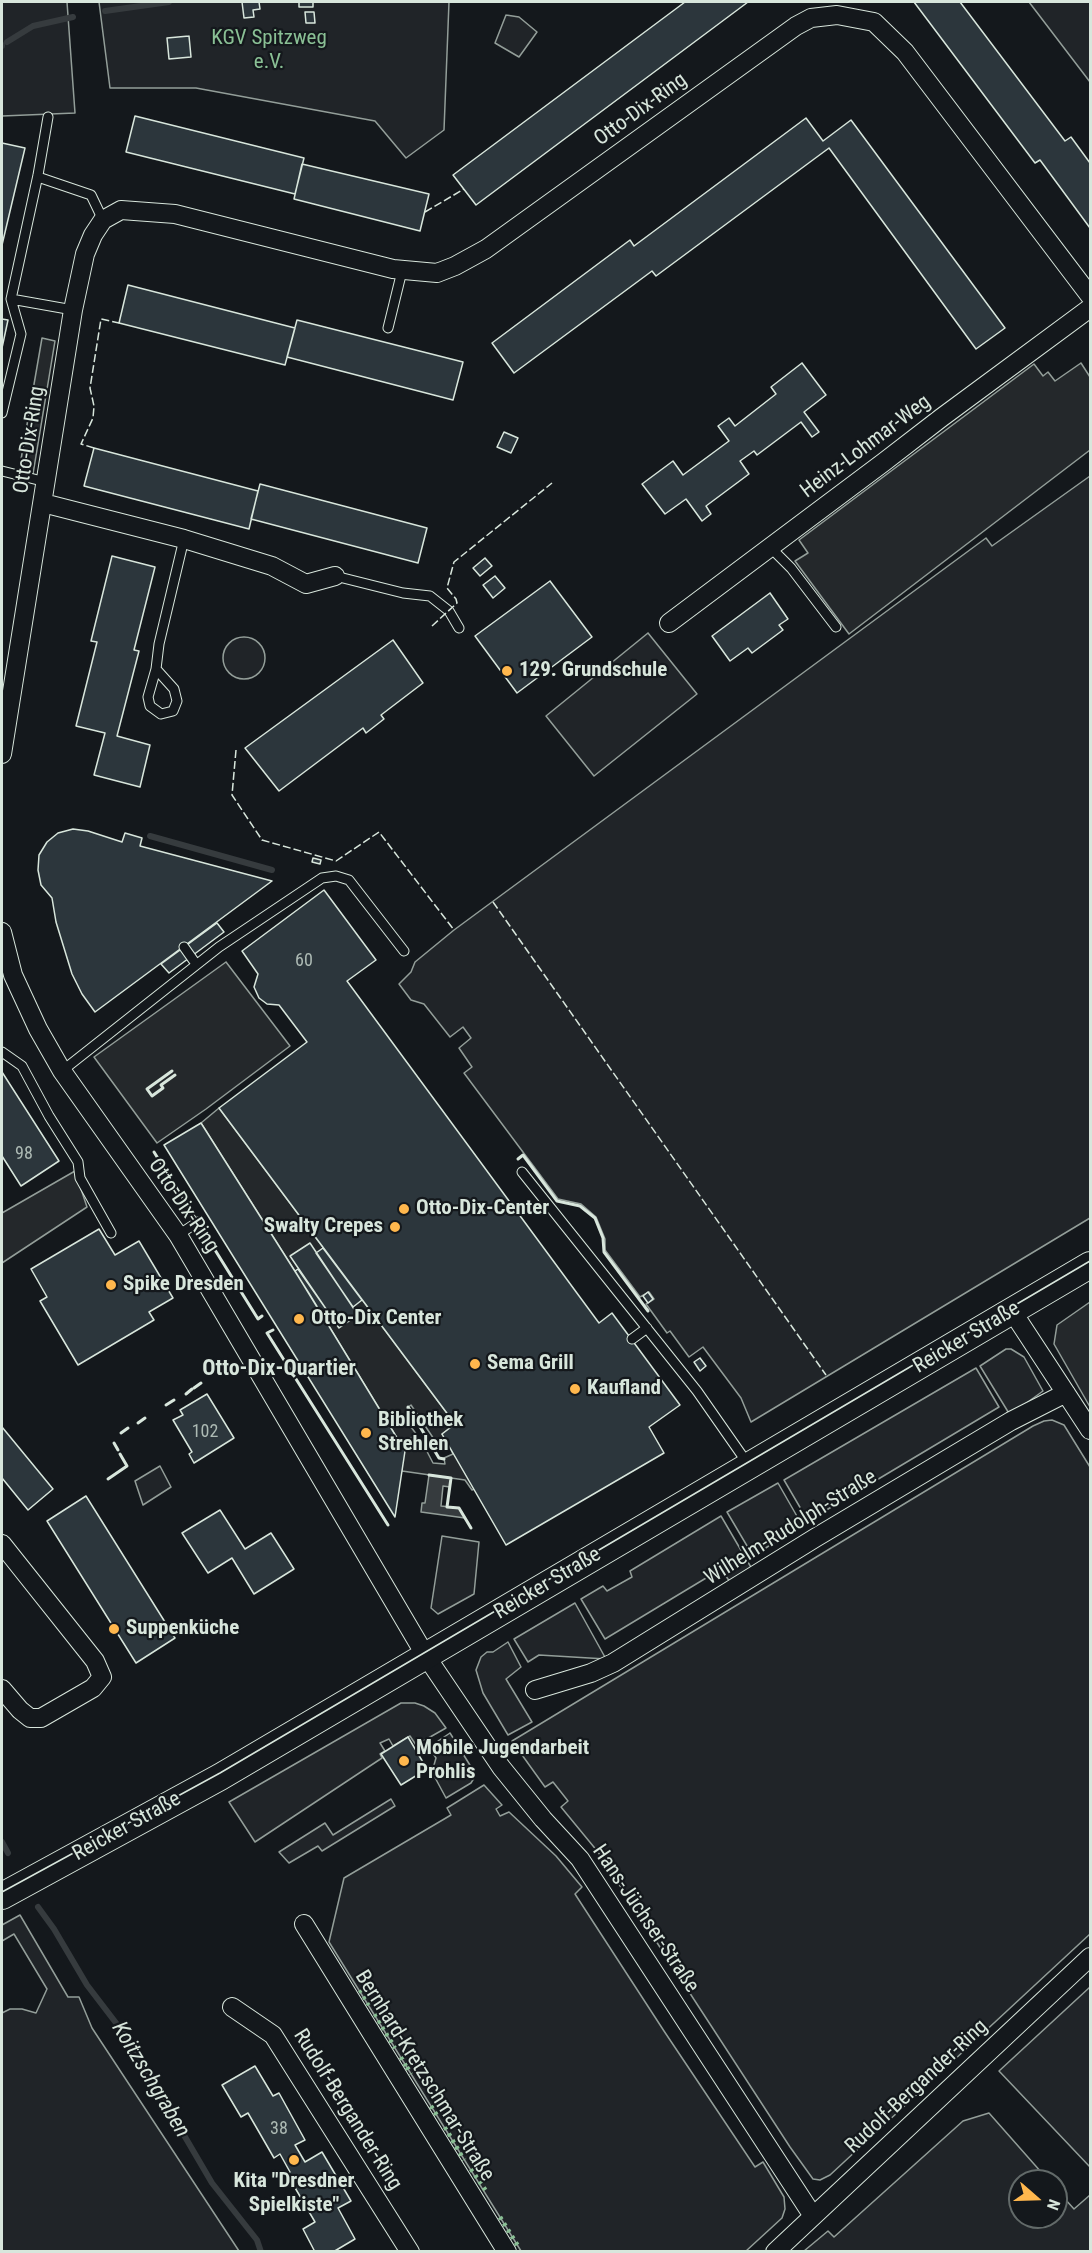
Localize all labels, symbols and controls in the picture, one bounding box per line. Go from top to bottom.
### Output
park label: KGV Spitzweg e.V. [211,26,327,76]
street label: Otto-Dix-Ring [590,68,692,152]
street label: Otto-Dix-Ring [9,385,51,495]
street label: Heinz-Lohmar-Weg [796,390,936,504]
place label: 129. Grundschule [519,658,667,684]
marker: 129. Grundschule [500,664,514,678]
house number: 60 [295,950,313,972]
house number: 98 [15,1143,33,1165]
street label: Otto-Dix-Ring [142,1154,224,1258]
place label: Otto-Dix-Center [416,1196,549,1222]
marker: Otto-Dix-Center [397,1202,411,1216]
place label: Swalty Crepes [264,1214,383,1240]
marker: Swalty Crepes [388,1220,402,1234]
place label: Spike Dresden [123,1272,244,1298]
marker: Spike Dresden [104,1278,118,1292]
street label: Reicker Straße [909,1296,1025,1380]
place label: Otto-Dix Center [311,1306,442,1332]
marker: Otto-Dix Center [292,1312,306,1326]
place label: Sema Grill [487,1351,574,1377]
district label: Otto-Dix-Quartier [202,1356,356,1382]
marker: Sema Grill [468,1357,482,1371]
place label: Kaufland [587,1376,661,1402]
marker: Kaufland [568,1382,582,1396]
place label: Bibliothek Strehlen [378,1408,463,1458]
house number: 102 [192,1421,218,1443]
marker: Bibliothek Strehlen [359,1426,373,1440]
street label: Wilhelm-Rudolph-Straße [700,1465,882,1591]
street label: Reicker Straße [490,1542,606,1626]
place label: Suppenküche [126,1616,239,1642]
marker: Suppenküche [107,1622,121,1636]
place label: Mobile Jugendarbeit Prohlis [416,1736,589,1786]
marker: Mobile Jugendarbeit Prohlis [397,1754,411,1768]
street label: Reicker Straße [69,1787,185,1867]
street label: Hans-Jüchser-Straße [586,1840,704,1998]
street label: Bernhard-Kretzschmar-Straße [349,1966,499,2186]
street label: Rudolf-Bergander-Ring [841,2015,993,2159]
water label: Koitzschgraben [105,2017,195,2143]
street label: Rudolf-Bergander-Ring [287,2025,407,2195]
house number: 38 [270,2118,288,2140]
marker: Kita "Dresdner Spielkiste" [287,2153,301,2167]
place label: Kita "Dresdner Spielkiste" [234,2169,354,2219]
north arrow [1008,2169,1068,2229]
text: N [1043,2197,1064,2212]

